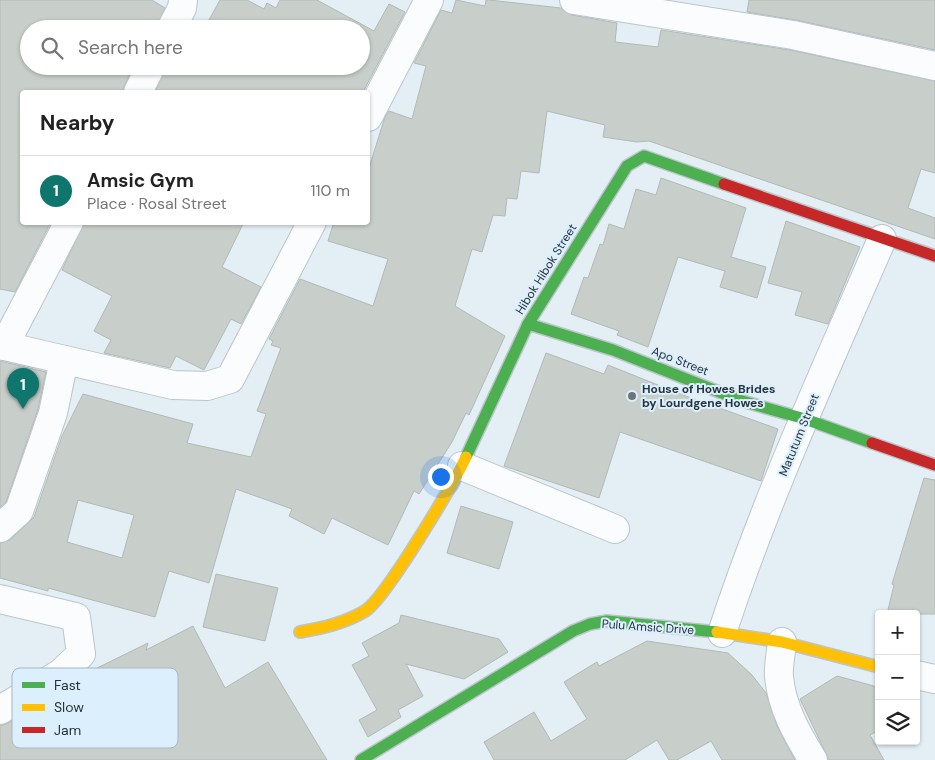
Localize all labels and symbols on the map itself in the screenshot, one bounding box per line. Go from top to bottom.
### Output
street label: Hibok Hibok Street [512,220,580,317]
street label: Apo Street [649,343,711,379]
pin: 1 [7,368,39,409]
place label: House of Howes Brides by Lourdgene Howes [642,381,775,411]
marker: House of Howes Brides by Lourdgene Howes [626,390,638,402]
street label: Matutum Street [775,391,823,479]
your location [428,464,454,490]
street label: Pulu Amsic Drive [601,616,695,638]
legend [12,668,178,748]
text: Fast [54,676,81,694]
text: Slow [54,698,84,716]
text: Jam [54,721,81,739]

